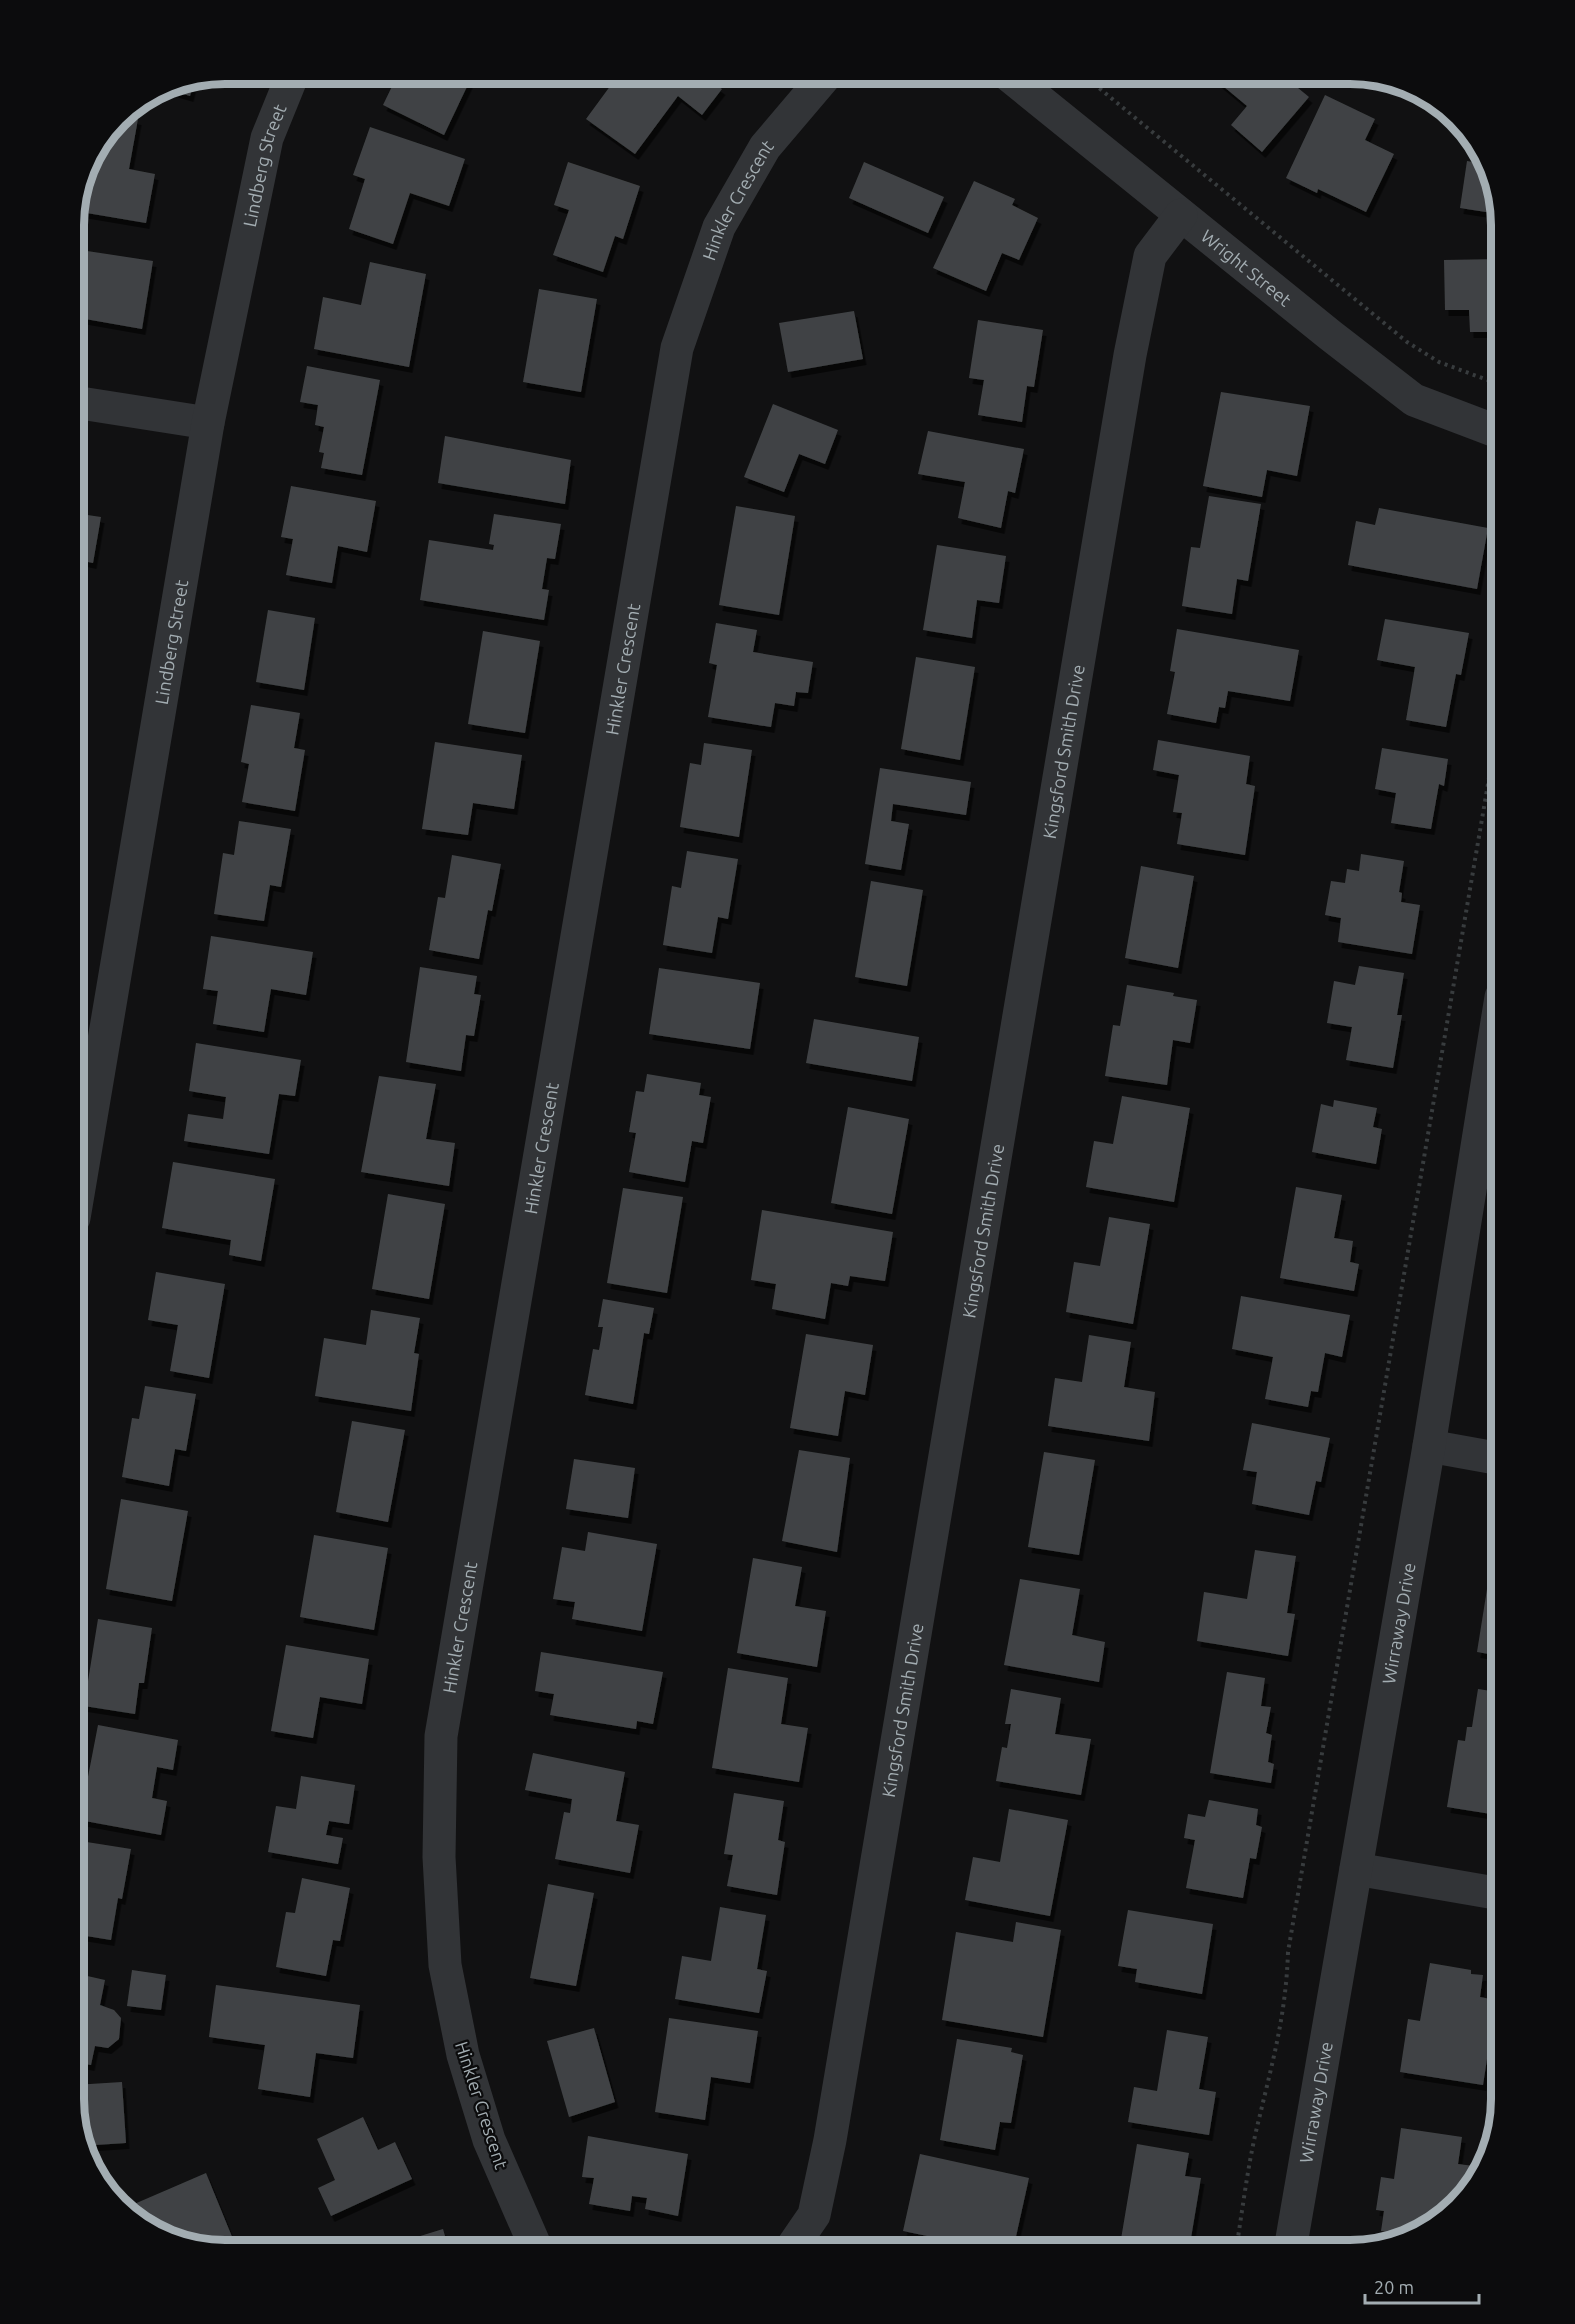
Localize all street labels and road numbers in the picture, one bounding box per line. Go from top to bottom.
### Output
street label: Lindberg Street [239,101,290,229]
street label: Hinkler Crescent [698,136,777,263]
street label: Wright Street [1198,225,1296,310]
street label: Lindberg Street [151,578,191,706]
street label: Hinkler Crescent [601,602,643,736]
street label: Kingsford Smith Drive [1039,663,1088,840]
street label: Hinkler Crescent [520,1081,562,1216]
street label: Kingsford Smith Drive [958,1142,1007,1320]
street label: Hinkler Crescent [438,1560,480,1695]
street label: Wirraway Drive [1378,1561,1419,1686]
street label: Kingsford Smith Drive [878,1622,927,1799]
street label: Hinkler Crescent [452,2039,512,2171]
street label: Wirraway Drive [1295,2040,1336,2164]

